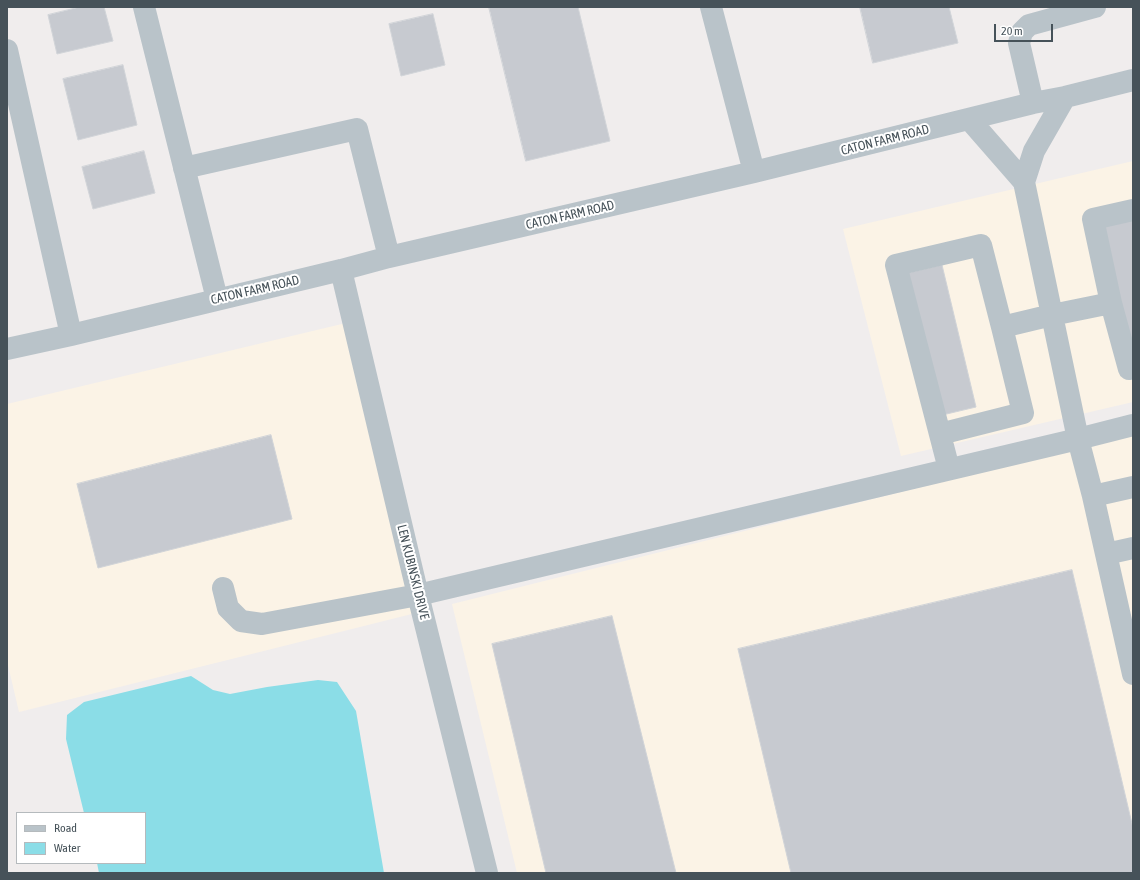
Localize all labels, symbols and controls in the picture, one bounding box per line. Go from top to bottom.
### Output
scale bar [996,16,1055,42]
text: 20 m [1001,24,1023,38]
street label: CATON FARM ROAD [839,122,931,158]
street label: CATON FARM ROAD [524,197,616,233]
street label: CATON FARM ROAD [209,272,301,308]
street label: LEN KUBINSKI DRIVE [394,523,432,621]
legend [16,812,146,864]
text: Road [54,821,77,835]
text: Water [54,841,80,855]

